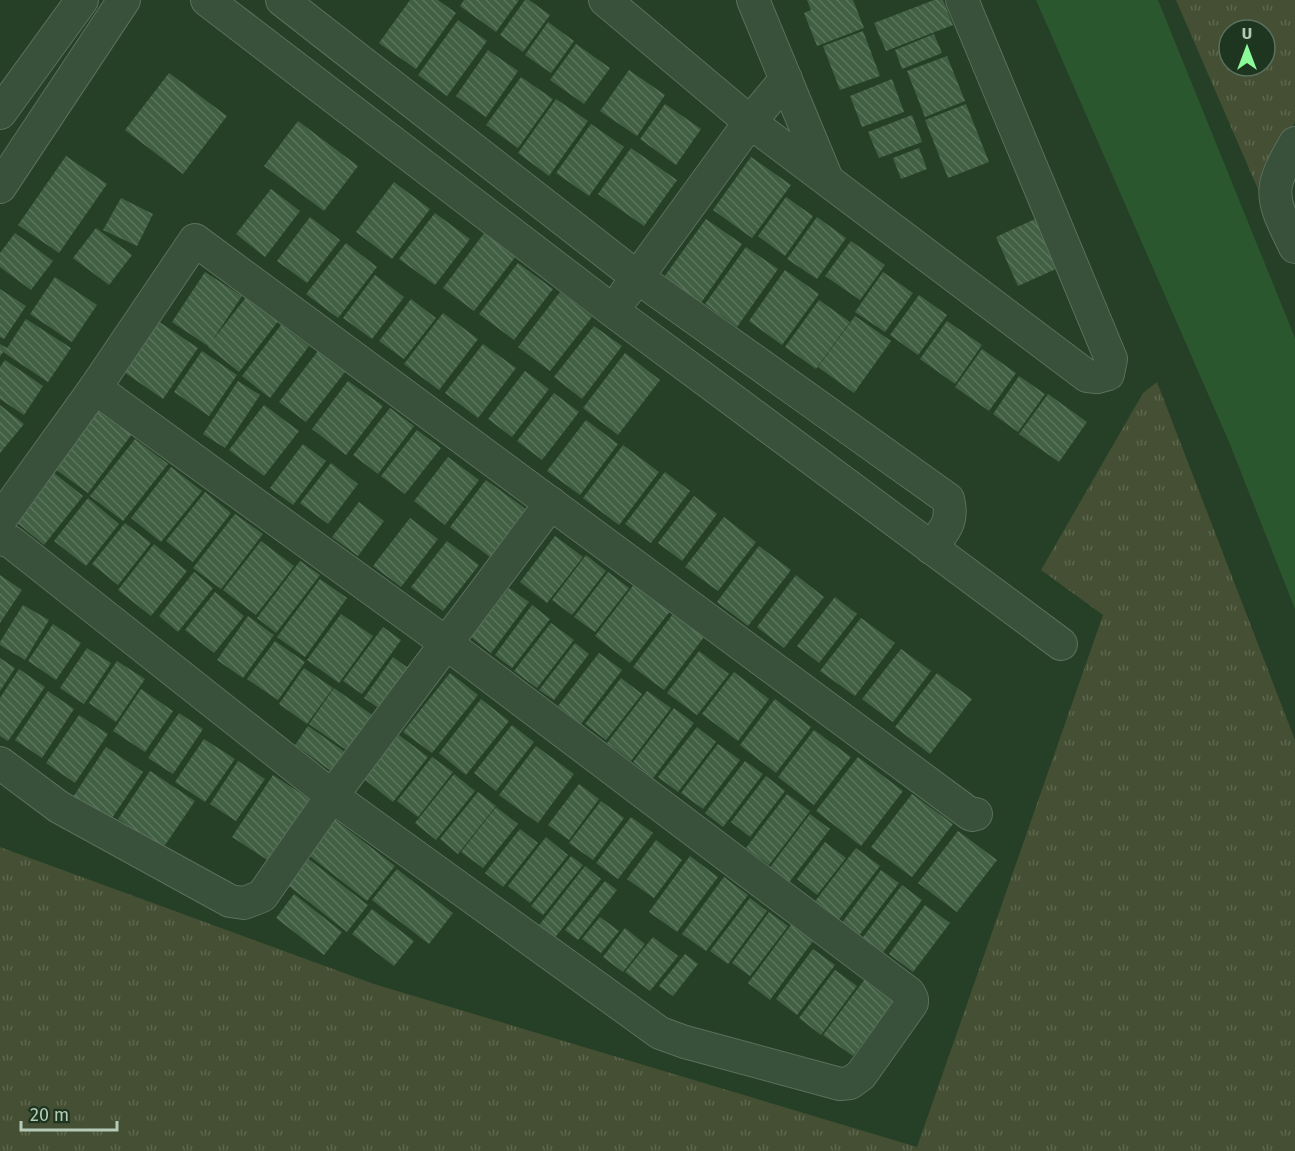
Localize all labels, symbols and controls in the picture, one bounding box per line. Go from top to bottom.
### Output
north arrow [1217,18,1277,78]
text: U [1242,24,1252,43]
scale bar [21,1094,117,1132]
text: 20 m [30,1104,69,1126]

